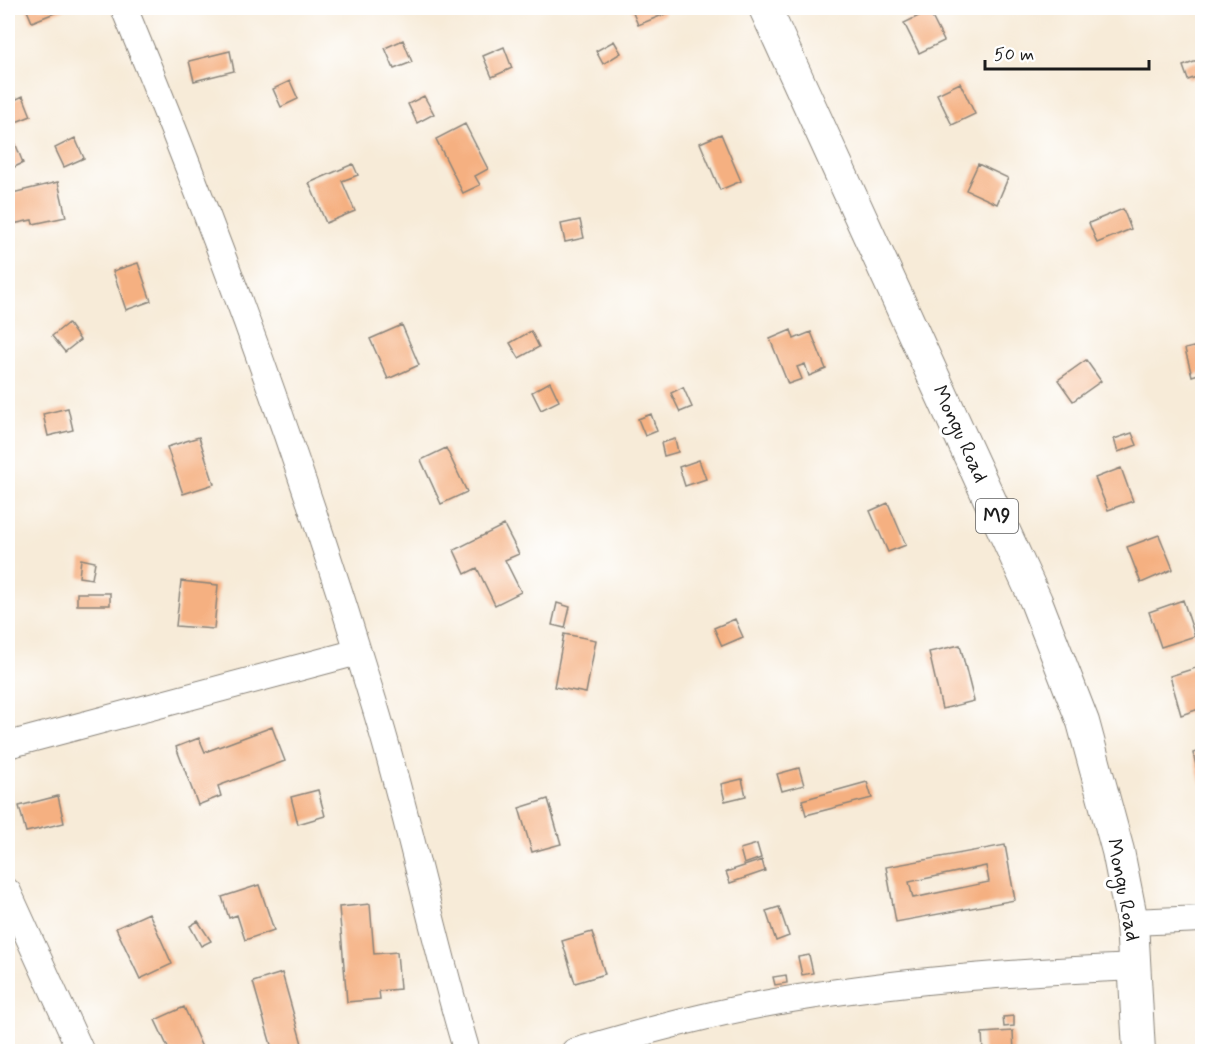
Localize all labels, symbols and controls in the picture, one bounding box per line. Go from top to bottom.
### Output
scale bar [985,33,1148,71]
text: 50 m [994,43,1034,67]
street label: Mongu Road [924,381,995,488]
road number: M9 [976,499,1018,533]
street label: Mongu Road [1098,836,1147,944]

